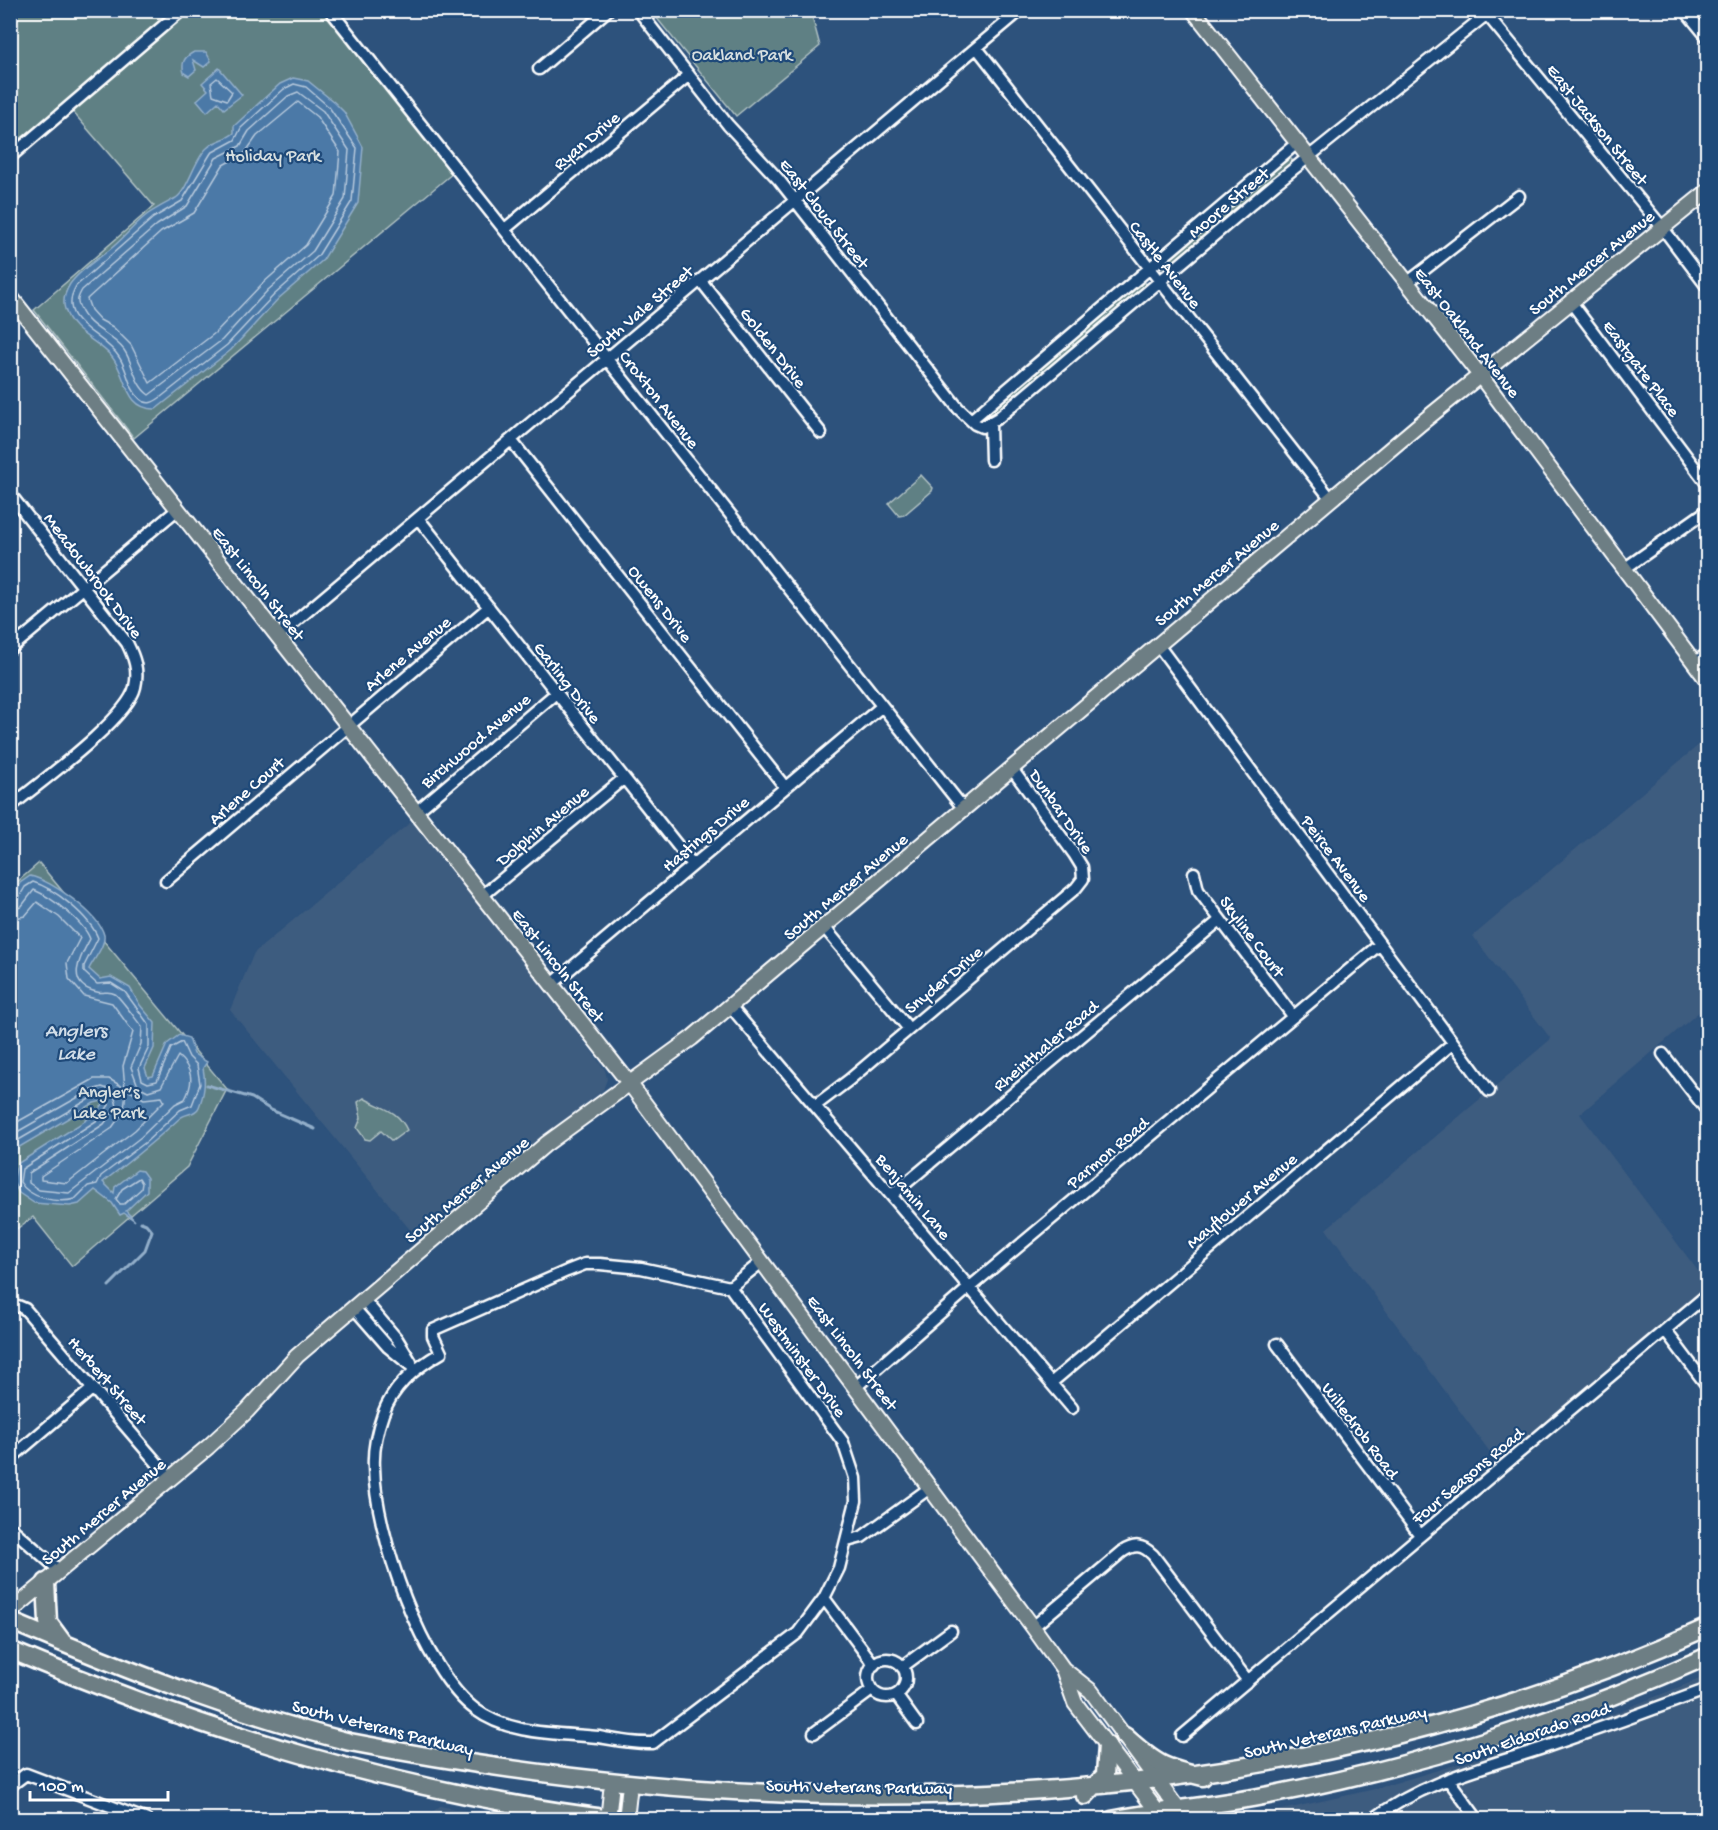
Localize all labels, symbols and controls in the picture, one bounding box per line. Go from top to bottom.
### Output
park label: Oakland Park [692,46,794,67]
street label: East Jackson Street [1541,61,1652,192]
street label: Ryan Drive [550,108,626,176]
park label: Holiday Park [225,147,323,168]
street label: East Cloud Street [774,155,873,275]
street label: Moore Street [1185,163,1276,244]
street label: South Mercer Avenue [1525,206,1660,321]
street label: Castle Avenue [1123,218,1205,314]
street label: South Vale Street [583,261,700,364]
street label: East Oakland Avenue [1409,264,1524,404]
street label: Golden Drive [734,304,810,394]
street label: Eastgate Place [1597,317,1684,423]
street label: Croxton Avenue [613,347,703,454]
street label: Meadowbrook Drive [38,510,146,644]
street label: South Mercer Avenue [1151,515,1285,632]
street label: East Lincoln Street [206,523,309,647]
street label: Owens Drive [622,562,696,648]
street label: Arlene Avenue [361,612,457,697]
street label: Garling Drive [528,639,605,729]
street label: Birchwood Avenue [417,689,536,795]
street label: Arlene Court [205,752,291,831]
street label: Dunbar Drive [1023,765,1097,859]
street label: Dolphin Avenue [492,782,595,872]
street label: Hastings Drive [659,792,755,877]
street label: Peirce Avenue [1295,811,1375,908]
street label: South Mercer Avenue [780,829,914,946]
street label: Skyline Court [1214,893,1289,984]
street label: East Lincoln Street [506,905,609,1029]
street label: Snyder Drive [901,942,988,1020]
street label: Rheinthaler Road [990,996,1105,1097]
water label: Anglers Lake [45,1021,109,1067]
park label: Angler’s Lake Park [73,1083,147,1125]
street label: Parmon Road [1063,1113,1155,1195]
street label: South Mercer Avenue [401,1132,535,1249]
street label: Benjamin Lane [869,1149,955,1246]
street label: Mayflower Avenue [1183,1149,1303,1254]
street label: East Lincoln Street [801,1292,902,1417]
street label: Westminster Drive [752,1299,850,1423]
street label: Herbert Street [62,1333,151,1432]
street label: Willedrob Road [1316,1379,1403,1485]
street label: Four Seasons Road [1407,1423,1530,1531]
street label: South Mercer Avenue [38,1454,172,1571]
street label: South Veterans Parkway [289,1697,475,1762]
street label: South Eldorado Road [1453,1699,1614,1772]
street label: South Veterans Parkway [1242,1702,1429,1765]
scale bar [30,1764,168,1802]
street label: South Veterans Parkway [766,1776,952,1801]
text: 100 m [38,1777,84,1798]

